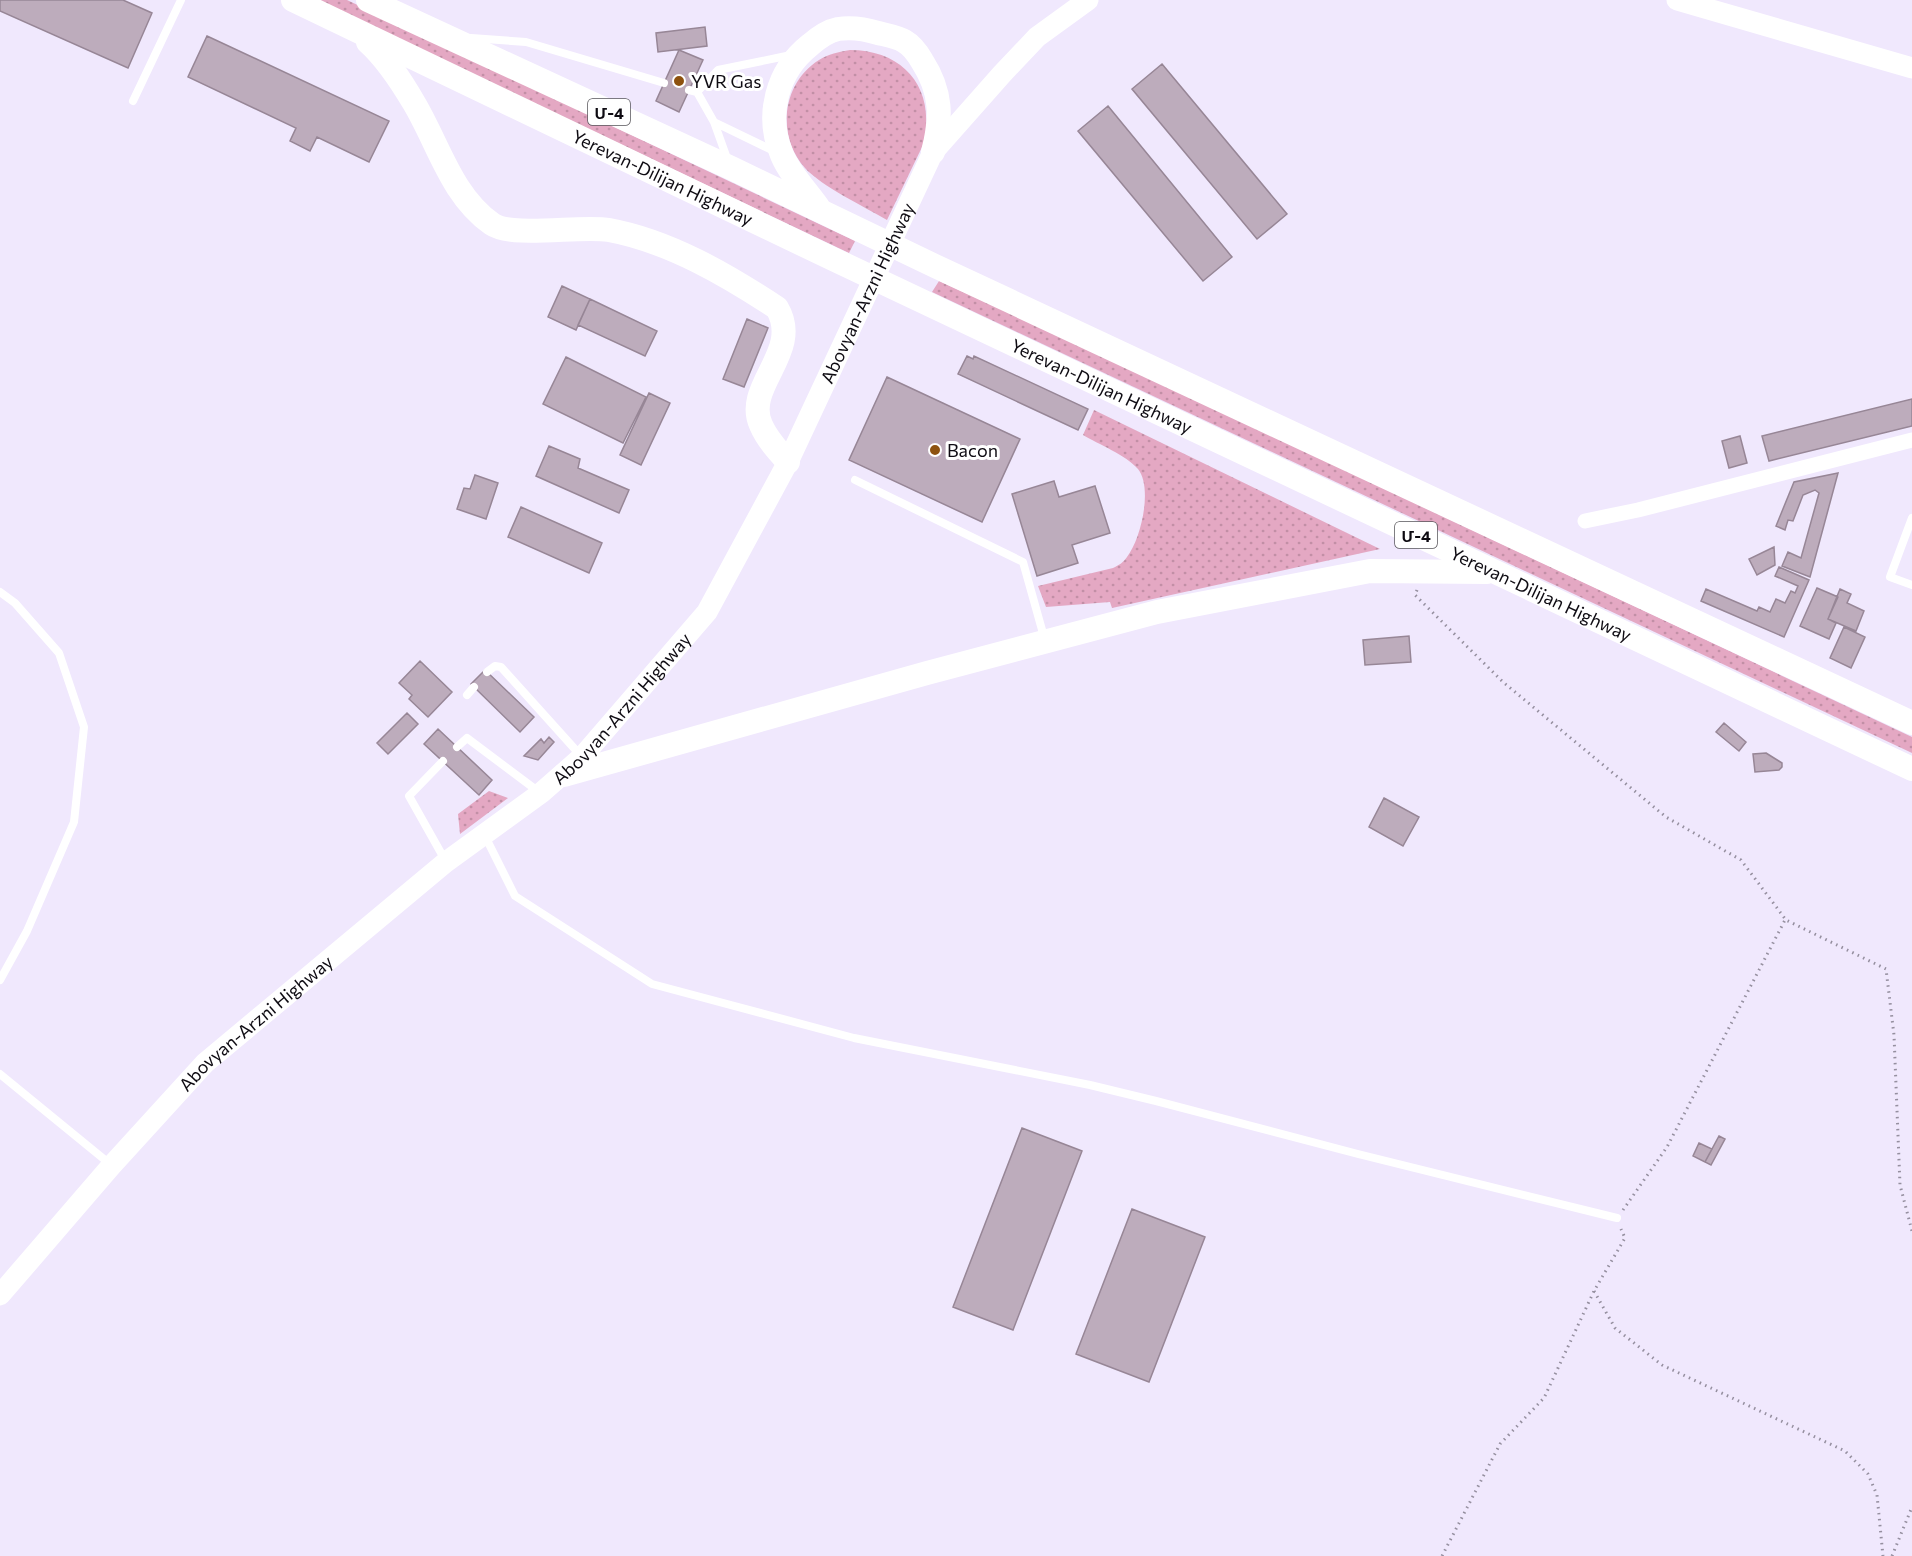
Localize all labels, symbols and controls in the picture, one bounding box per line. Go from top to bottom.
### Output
place label: YVR Gas [691,70,761,92]
marker: YVR Gas [672,74,686,88]
road number: Մ-4 [588,99,630,125]
street label: Yerevan-Dilijan Highway [569,125,757,230]
street label: Abovyan-Arzni Highway [815,199,919,387]
street label: Yerevan-Dilijan Highway [1007,334,1196,438]
place label: Bacon [947,439,998,461]
marker: Bacon [928,443,942,457]
road number: Մ-4 [1395,522,1437,548]
street label: Yerevan-Dilijan Highway [1447,541,1635,646]
street label: Abovyan-Arzni Highway [548,628,695,789]
street label: Abovyan-Arzni Highway [174,950,337,1096]

